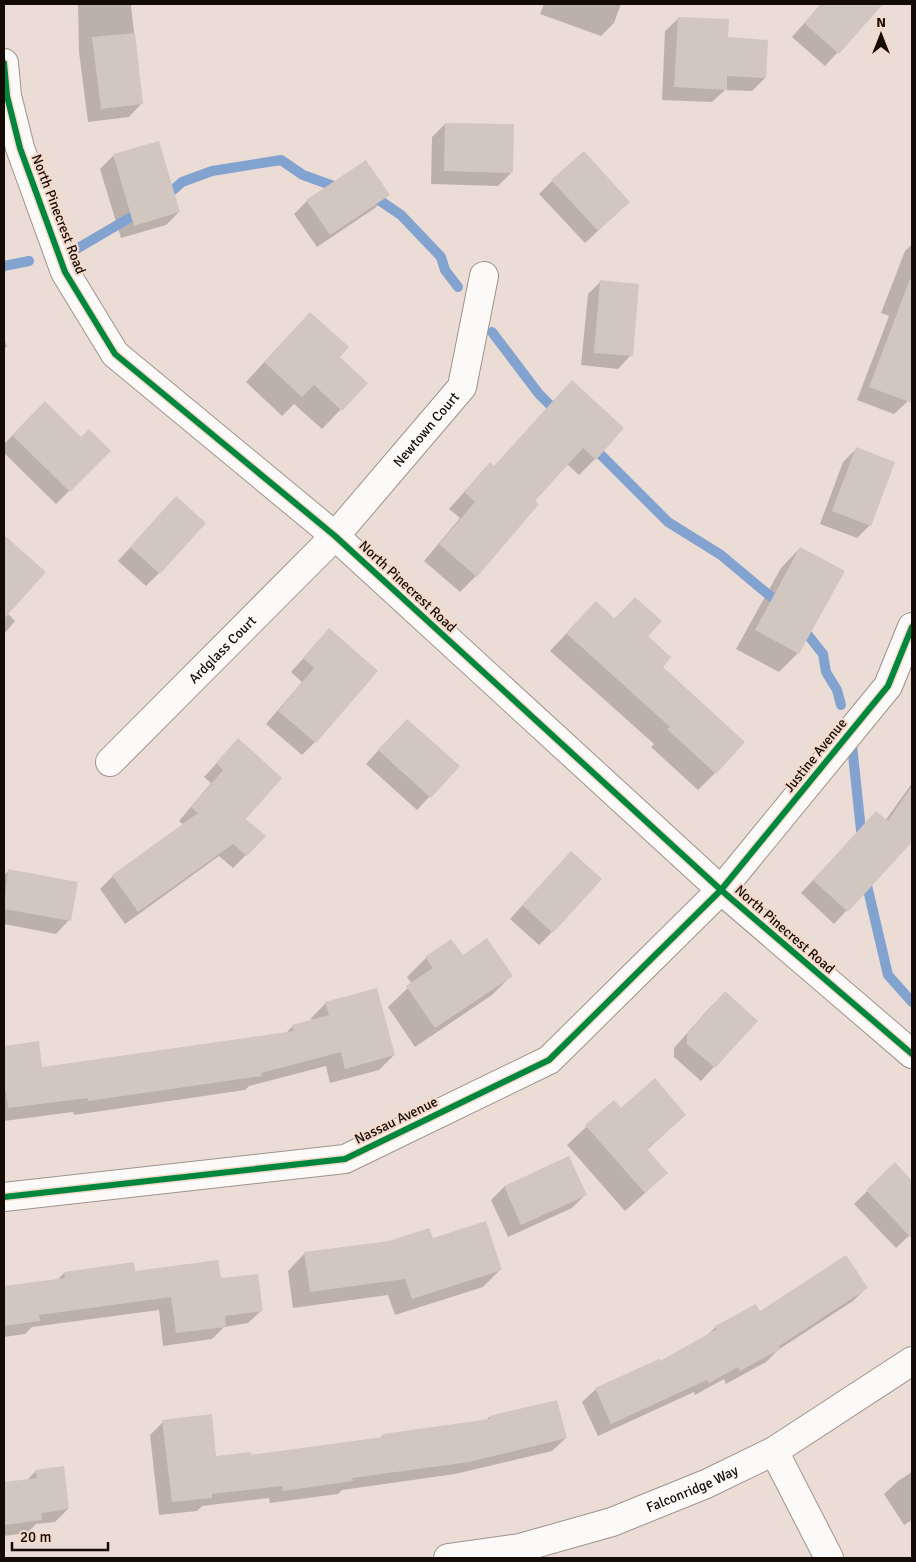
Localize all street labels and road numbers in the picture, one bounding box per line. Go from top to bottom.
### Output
street label: North Pinecrest Road [28,152,89,276]
street label: Newtown Court [390,389,463,471]
street label: North Pinecrest Road [355,537,460,636]
street label: Ardglass Court [185,612,260,687]
street label: Justine Avenue [780,715,850,796]
street label: North Pinecrest Road [731,881,838,977]
street label: Nassau Avenue [352,1093,441,1148]
street label: Falconridge Way [644,1462,741,1516]

